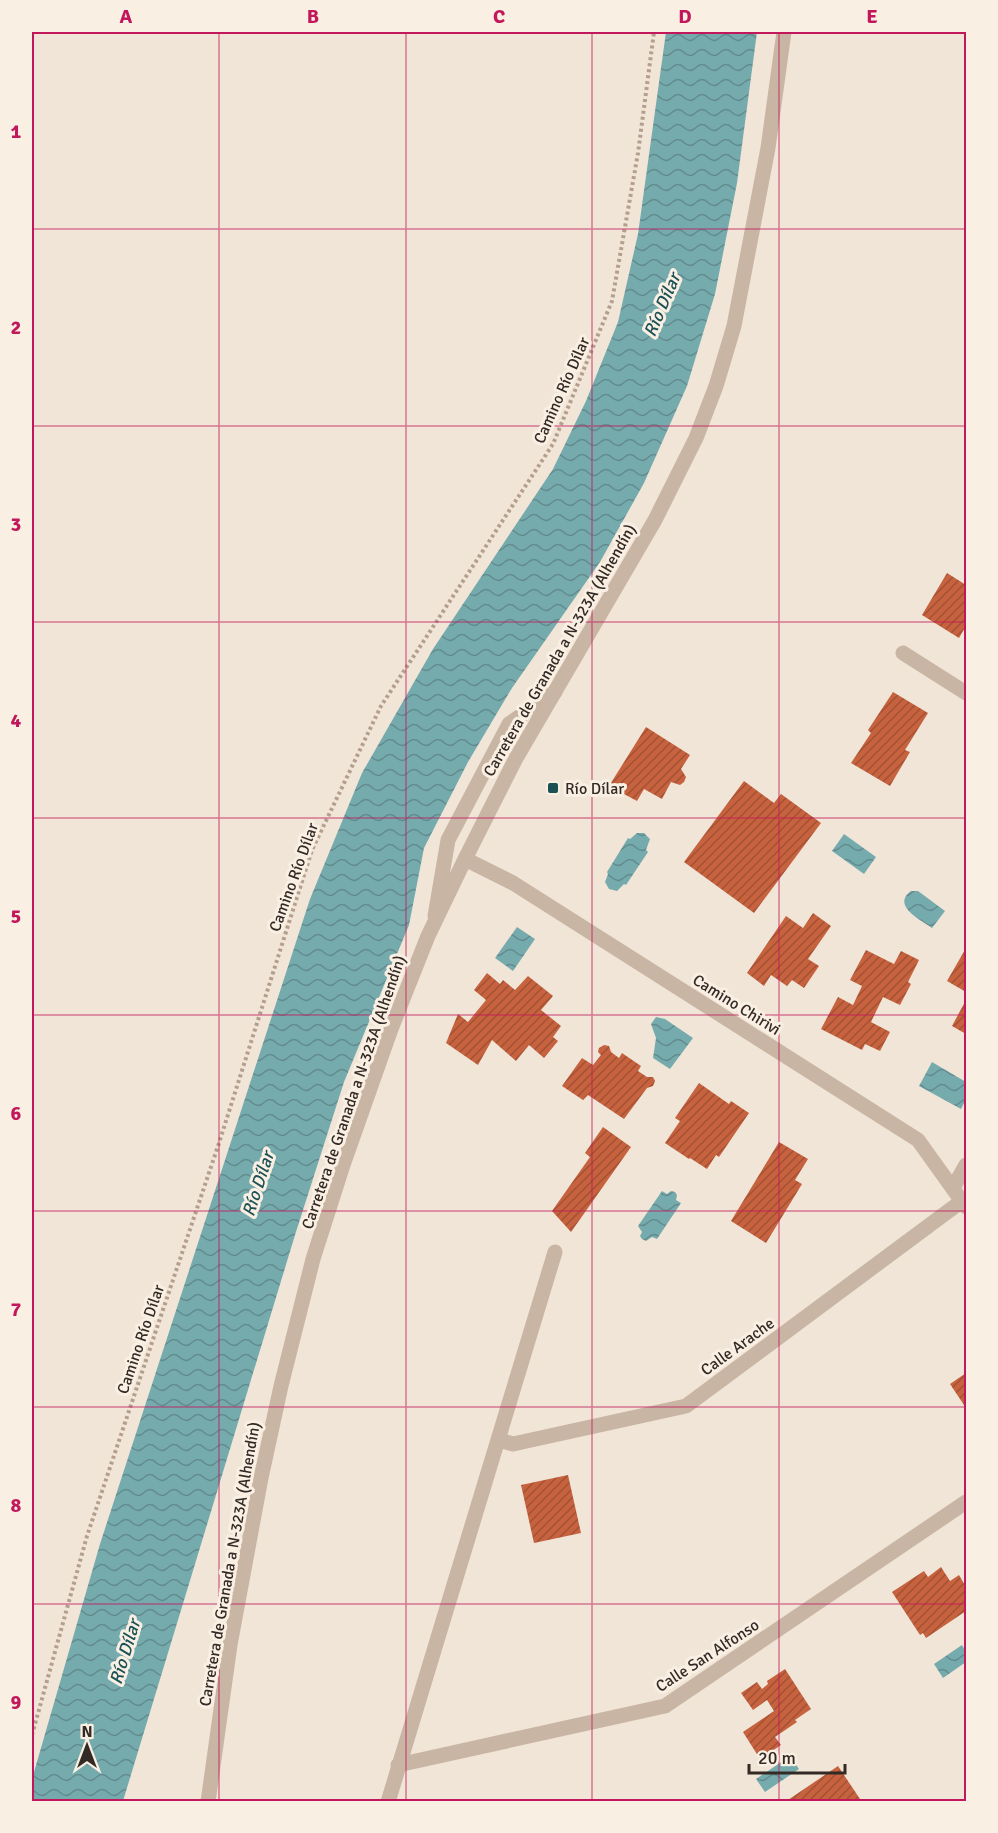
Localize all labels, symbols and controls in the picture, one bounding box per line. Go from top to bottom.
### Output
text: A [120,4,133,29]
text: B [307,4,319,29]
text: C [493,4,505,29]
text: D [678,4,692,29]
text: E [866,4,878,29]
text: 1 [11,119,22,144]
water label: Río Dílar [639,268,686,340]
text: 2 [11,315,21,340]
street label: Camino Río Dílar [529,334,594,447]
text: 3 [11,512,21,537]
street label: Carretera de Granada a N-323A (Alhendín) [479,521,641,780]
text: 4 [11,708,22,733]
place label: Río Dílar [565,779,624,799]
marker: Río Dílar [546,781,560,795]
street label: Camino Río Dílar [265,820,323,935]
text: 5 [11,904,21,929]
street label: Carretera de Granada a N-323A (Alhendín) [298,953,410,1232]
street label: Camino Chirivi [689,970,784,1040]
text: 6 [11,1101,22,1126]
water label: Río Dílar [237,1147,279,1219]
street label: Camino Río Dílar [113,1282,169,1397]
text: 7 [11,1297,22,1322]
street label: Calle Arache [697,1313,778,1380]
street label: Carretera de Granada a N-323A (Alhendín) [195,1420,265,1708]
text: 8 [11,1493,22,1518]
water label: Río Dílar [105,1615,146,1687]
street label: Calle San Alfonso [652,1615,763,1697]
text: 9 [11,1690,22,1715]
north arrow [57,1716,117,1776]
text: N [81,1722,93,1742]
scale bar [749,1737,845,1775]
text: 20 m [758,1747,796,1769]

